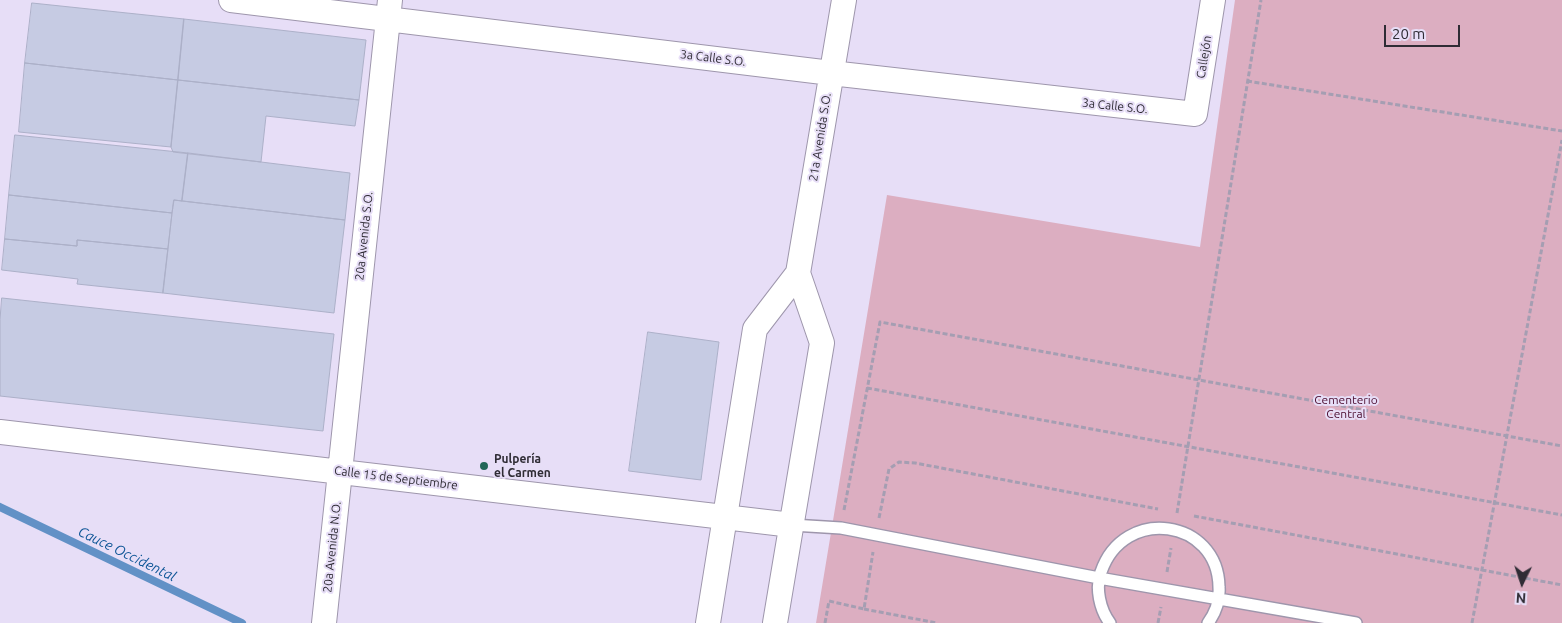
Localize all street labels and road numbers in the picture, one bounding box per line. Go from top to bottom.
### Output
street label: Callejón [1194,35,1214,79]
street label: 3a Calle S.O. [679,47,747,69]
street label: 21a Avenida S.O. [806,92,834,182]
street label: 3a Calle S.O. [1081,95,1149,117]
street label: 20a Avenida S.O. [352,191,376,281]
street label: Calle 15 de Septiembre [333,463,459,493]
street label: 20a Avenida N.O. [320,501,344,593]

